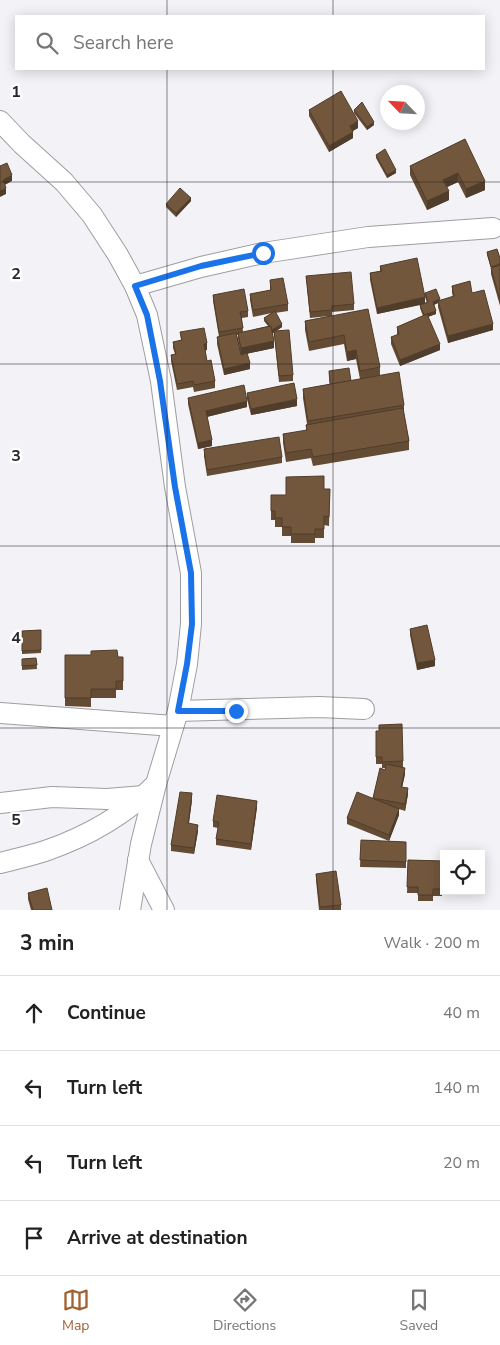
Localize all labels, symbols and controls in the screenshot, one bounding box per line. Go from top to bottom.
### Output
search box [15,15,485,70]
icon: search [33,29,61,57]
text: Search here [73,30,174,56]
text: 1 [11,81,21,103]
north arrow [380,85,425,130]
route start [252,242,275,265]
text: 2 [11,263,21,285]
text: 3 [11,445,21,467]
text: 4 [11,627,21,649]
route end [225,700,248,723]
text: 5 [11,809,21,831]
map controls [440,850,485,895]
button: locate [440,850,485,895]
text: 3 min [20,929,74,957]
text: Walk · 200 m [384,932,480,954]
icon: ahead [20,999,48,1027]
text: Continue [67,1000,146,1026]
text: 40 m [443,1002,480,1024]
icon: left [20,1074,48,1102]
text: Turn left [67,1075,142,1101]
text: 140 m [433,1077,480,1099]
icon: left [20,1149,48,1177]
text: Turn left [67,1150,142,1176]
text: 20 m [443,1152,480,1174]
icon: arrive [20,1224,48,1252]
text: Arrive at destination [67,1225,248,1251]
tab: Map [62,1286,90,1335]
tab: Directions [213,1286,276,1335]
tab: Saved [400,1286,438,1335]

